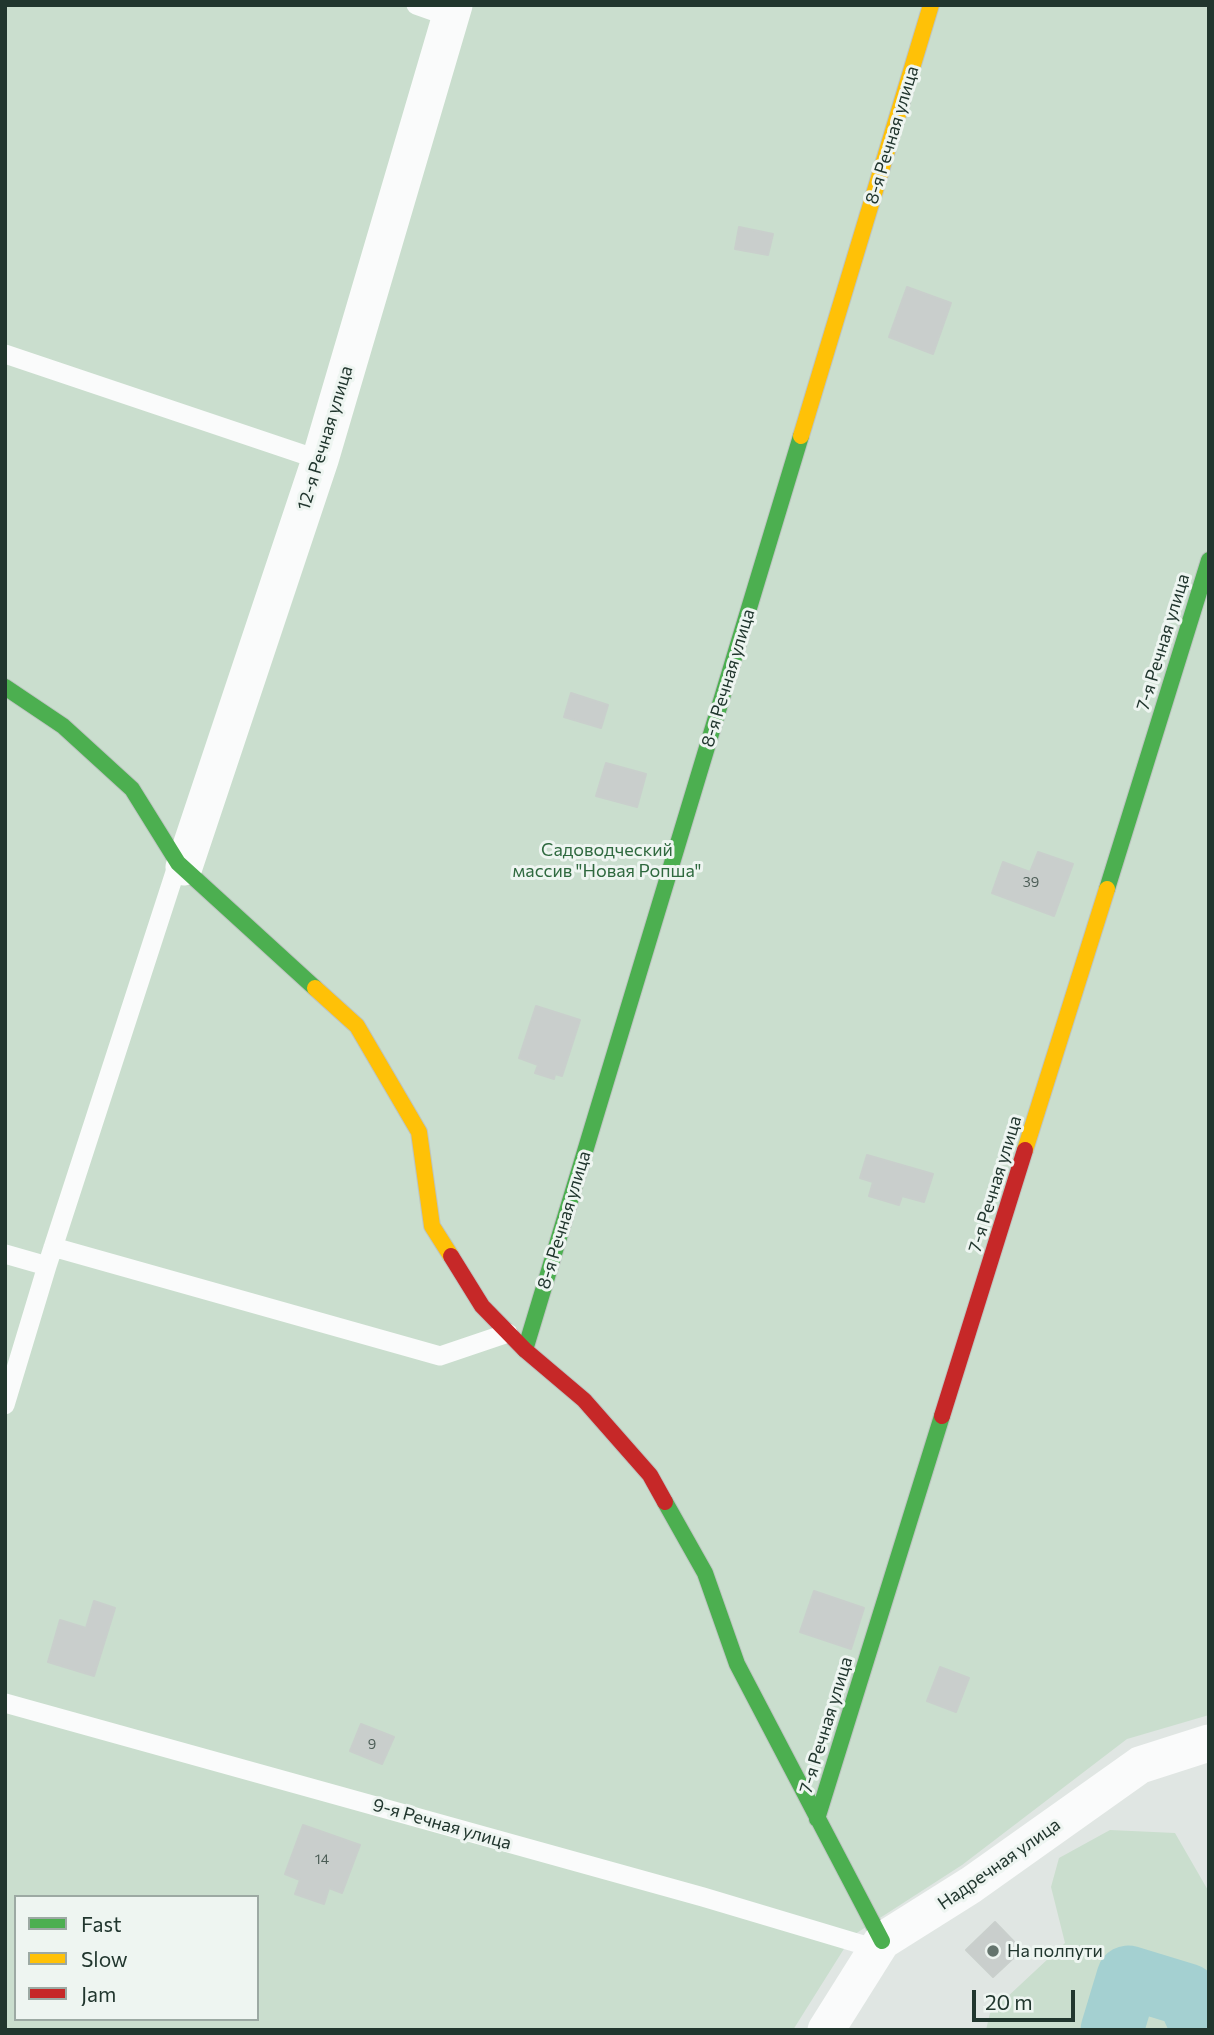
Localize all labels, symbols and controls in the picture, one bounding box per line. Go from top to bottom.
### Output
street label: 8-я Речная улица [861,63,923,207]
street label: 12-я Речная улица [293,363,357,513]
street label: 7-я Речная улица [1132,571,1194,713]
street label: 8-я Речная улица [697,606,759,750]
park label: Садоводческий массив "Новая Ропша" [513,839,701,882]
house number: 39 [1023,874,1039,890]
street label: 7-я Речная улица [964,1113,1026,1255]
street label: 8-я Речная улица [533,1148,595,1292]
street label: 7-я Речная улица [795,1654,857,1796]
house number: 9 [368,1736,376,1752]
street label: 9-я Речная улица [370,1794,514,1854]
street label: Надречная улица [934,1814,1064,1914]
house number: 14 [315,1851,329,1867]
legend [14,1895,259,2021]
text: Fast [81,1911,122,1936]
place label: На полпути [1007,1940,1103,1962]
marker: На полпути [985,1943,1001,1959]
text: Slow [81,1946,128,1971]
scale bar [976,1976,1079,2020]
text: Jam [81,1981,116,2006]
text: 20 m [985,1989,1033,2014]

